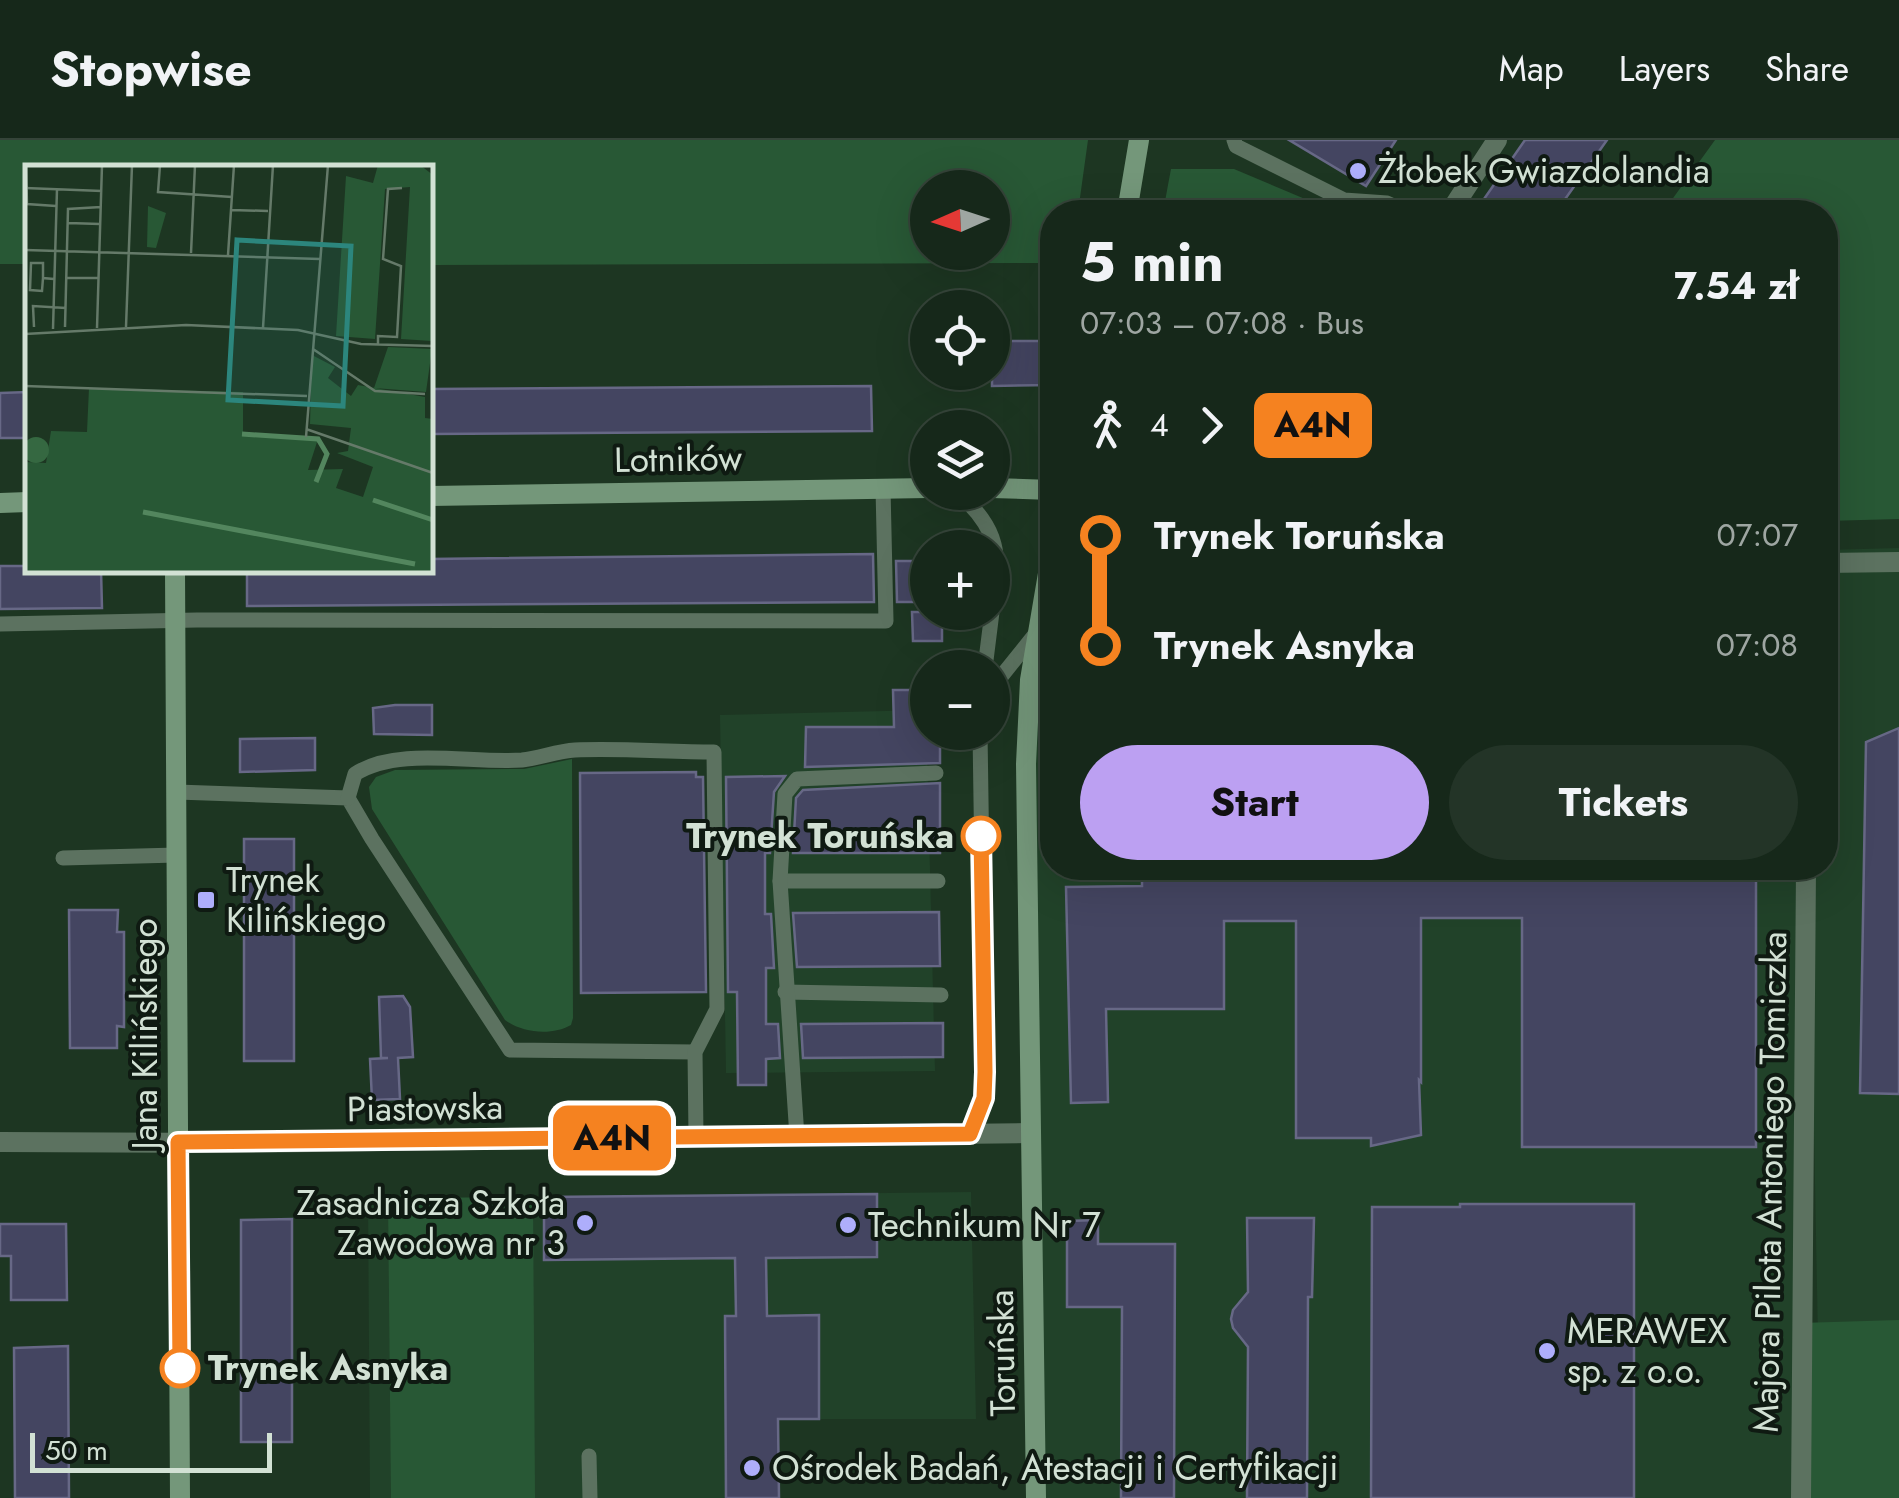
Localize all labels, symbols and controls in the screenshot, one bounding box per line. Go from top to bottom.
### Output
text: Stopwise [50,35,252,104]
text: Map [1499,44,1564,94]
text: Layers [1619,44,1710,94]
text: Share [1765,44,1849,94]
place label: Żłobek Gwiazdolandia [1378,146,1710,196]
marker: Żłobek Gwiazdolandia [1347,160,1369,182]
inset map [25,165,432,572]
north arrow [910,170,1010,270]
map controls [910,170,1010,750]
text: 5 min [1080,222,1224,302]
text: 7.54 zł [1674,258,1798,313]
button: locate [910,290,1010,390]
text: 07:03 – 07:08 · Bus [1080,300,1364,346]
icon: walk [1080,398,1135,453]
icon: forward [1184,398,1239,453]
text: A4N [1274,400,1352,450]
text: 4 [1150,402,1169,448]
button: layers [910,410,1010,510]
street label: Lotników [614,433,743,485]
text: Trynek Toruńska [1154,508,1445,563]
text: 07:07 [1716,512,1798,558]
button: + [910,530,1010,630]
text: Trynek Asnyka [1154,618,1415,673]
text: 07:08 [1716,622,1798,668]
button: − [910,650,1010,750]
button: Start [1080,745,1429,860]
button: Tickets [1449,745,1798,860]
place label: Trynek Toruńska [686,811,954,861]
marker: Trynek Toruńska [962,817,1000,855]
place label: Trynek Kilińskiego [226,855,386,945]
marker: Trynek Kilińskiego [195,889,217,911]
street label: Jana Kilińskiego [120,918,170,1154]
street label: Majora Pilota Antoniego Tomiczka [1741,931,1799,1433]
street label: Piastowska [346,1082,504,1134]
line badge: A4N [554,1106,670,1170]
text: A4N [573,1113,651,1163]
place label: Zasadnicza Szkoła Zawodowa nr 3 [296,1178,565,1268]
place label: Technikum Nr 7 [868,1200,1101,1250]
marker: Zasadnicza Szkoła Zawodowa nr 3 [574,1212,596,1234]
marker: Technikum Nr 7 [837,1214,859,1236]
street label: Toruńska [976,1289,1028,1417]
place label: MERAWEX sp. z o.o. [1567,1306,1728,1396]
marker: MERAWEX sp. z o.o. [1536,1340,1558,1362]
place label: Trynek Asnyka [208,1343,448,1393]
marker: Trynek Asnyka [161,1349,199,1387]
scale bar [30,1428,272,1472]
text: 50 m [45,1430,108,1471]
place label: Ośrodek Badań, Atestacji i Certyfikacji [772,1443,1338,1493]
marker: Ośrodek Badań, Atestacji i Certyfikacji [741,1457,763,1479]

